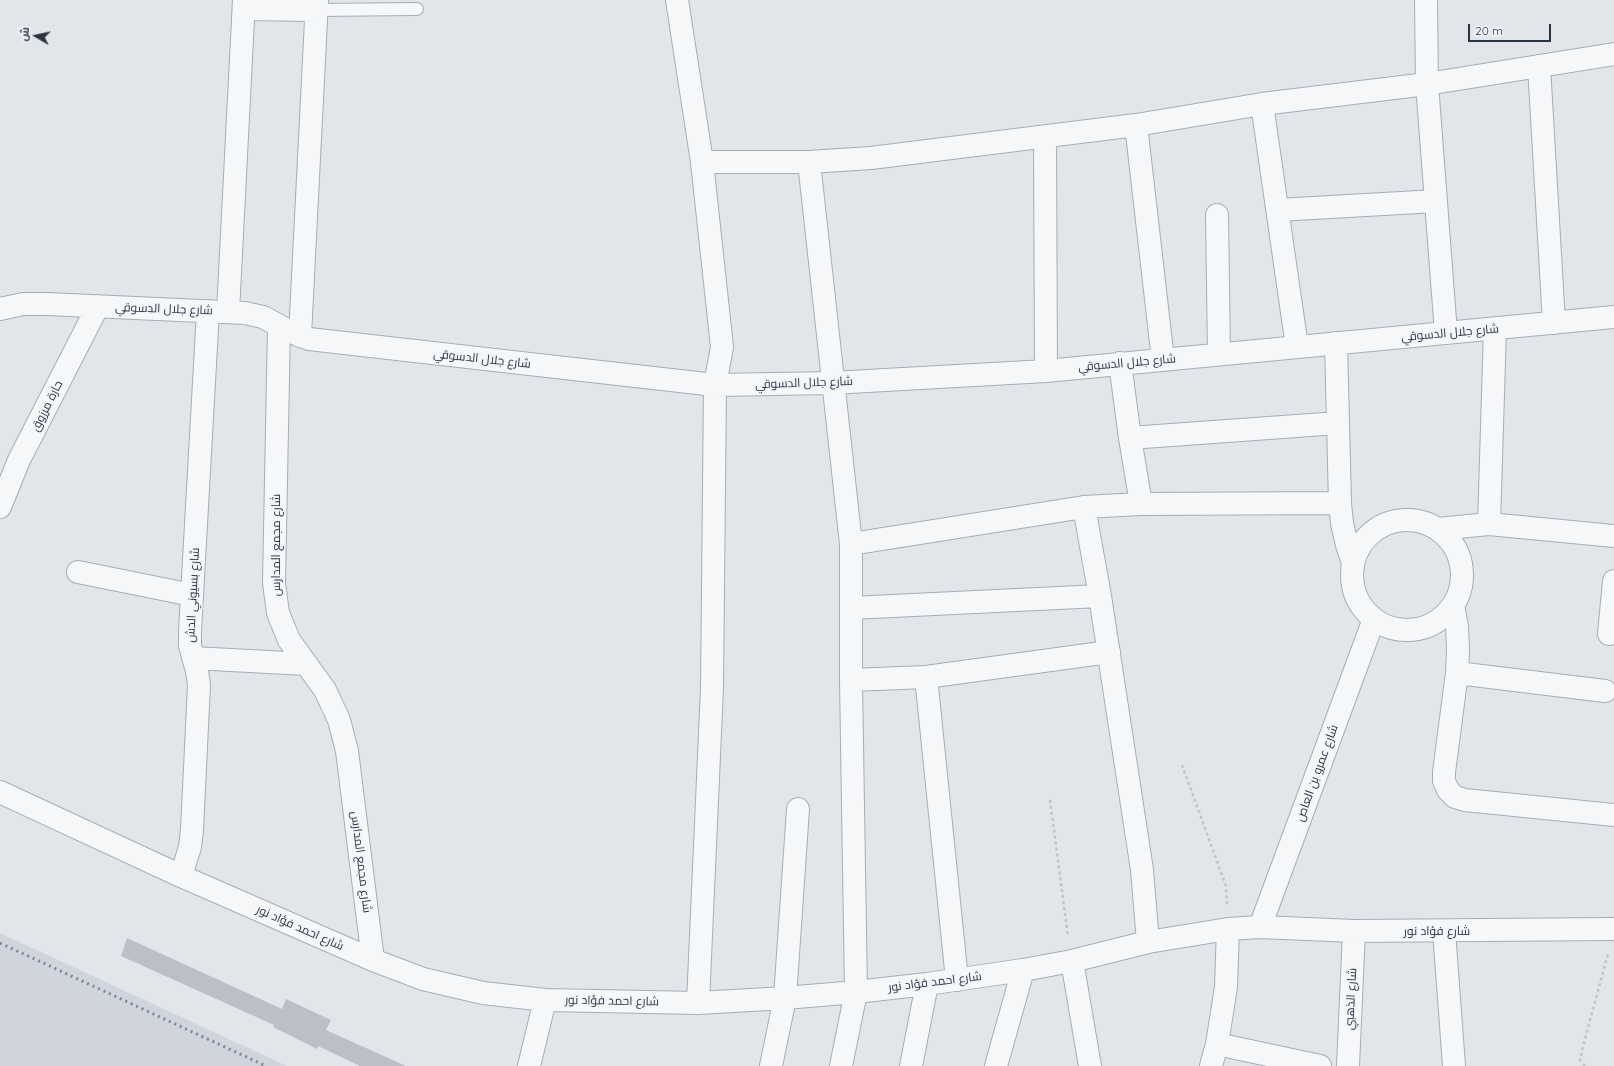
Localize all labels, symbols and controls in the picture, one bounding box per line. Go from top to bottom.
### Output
north arrow [16,16,56,56]
scale bar [1470,16,1553,42]
text: 20 m [1475,23,1503,38]
text: ش [16,26,32,42]
street label: شارع جلال الدسوقي [115,300,213,318]
street label: شارع جلال الدسوقي [1401,322,1499,344]
street label: شارع جلال الدسوقي [433,347,531,371]
street label: شارع جلال الدسوقي [1078,352,1176,374]
street label: شارع جلال الدسوقي [755,374,853,392]
street label: حارة مرزوق [28,378,66,434]
street label: شارع مجمع المدارس [269,494,283,596]
street label: شارع بسيوني الدش [183,547,203,643]
street label: شارع عمرو بن العاص [1293,723,1341,823]
street label: شارع مجمع المدارس [348,810,374,914]
street label: شارع احمد فؤاد نور [254,902,346,954]
street label: شارع فؤاد نور [1404,924,1470,938]
street label: شارع الذهبي [1342,967,1360,1031]
street label: شارع احمد فؤاد نور [887,969,983,995]
street label: شارع احمد فؤاد نور [565,993,659,1009]

